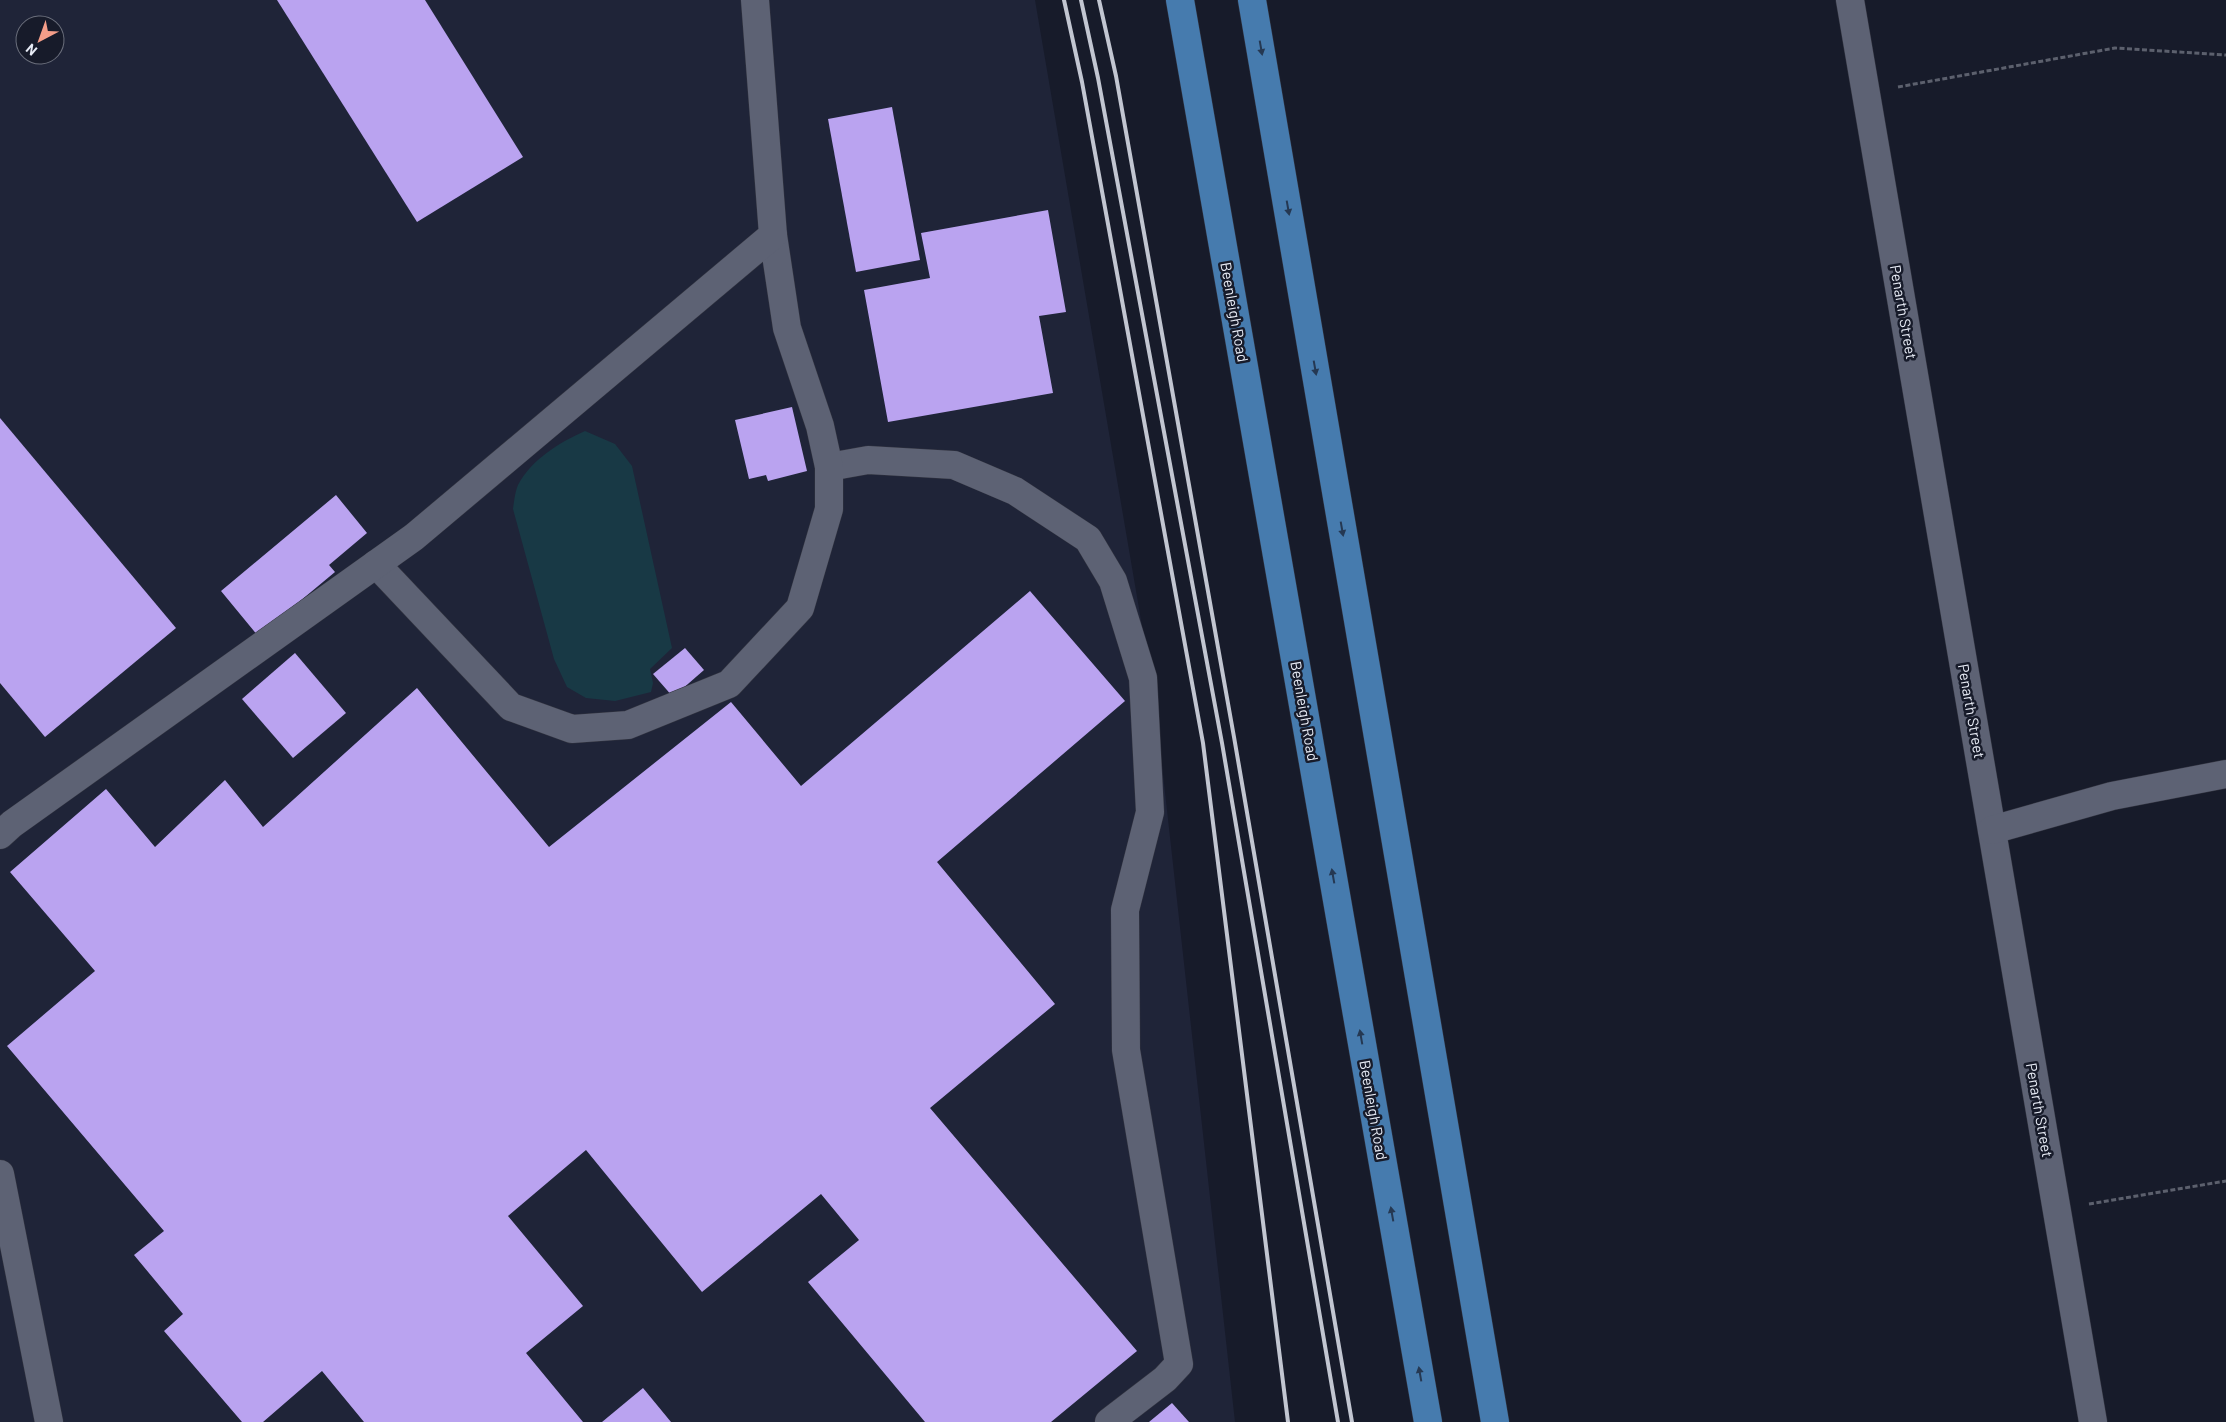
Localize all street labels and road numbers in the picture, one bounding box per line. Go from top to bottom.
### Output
street label: Beenleigh Road [1217,261,1253,363]
street label: Penarth Street [1887,263,1921,361]
street label: Beenleigh Road [1287,660,1323,762]
street label: Penarth Street [1955,662,1989,760]
street label: Beenleigh Road [1356,1059,1392,1161]
street label: Penarth Street [2023,1061,2057,1159]

